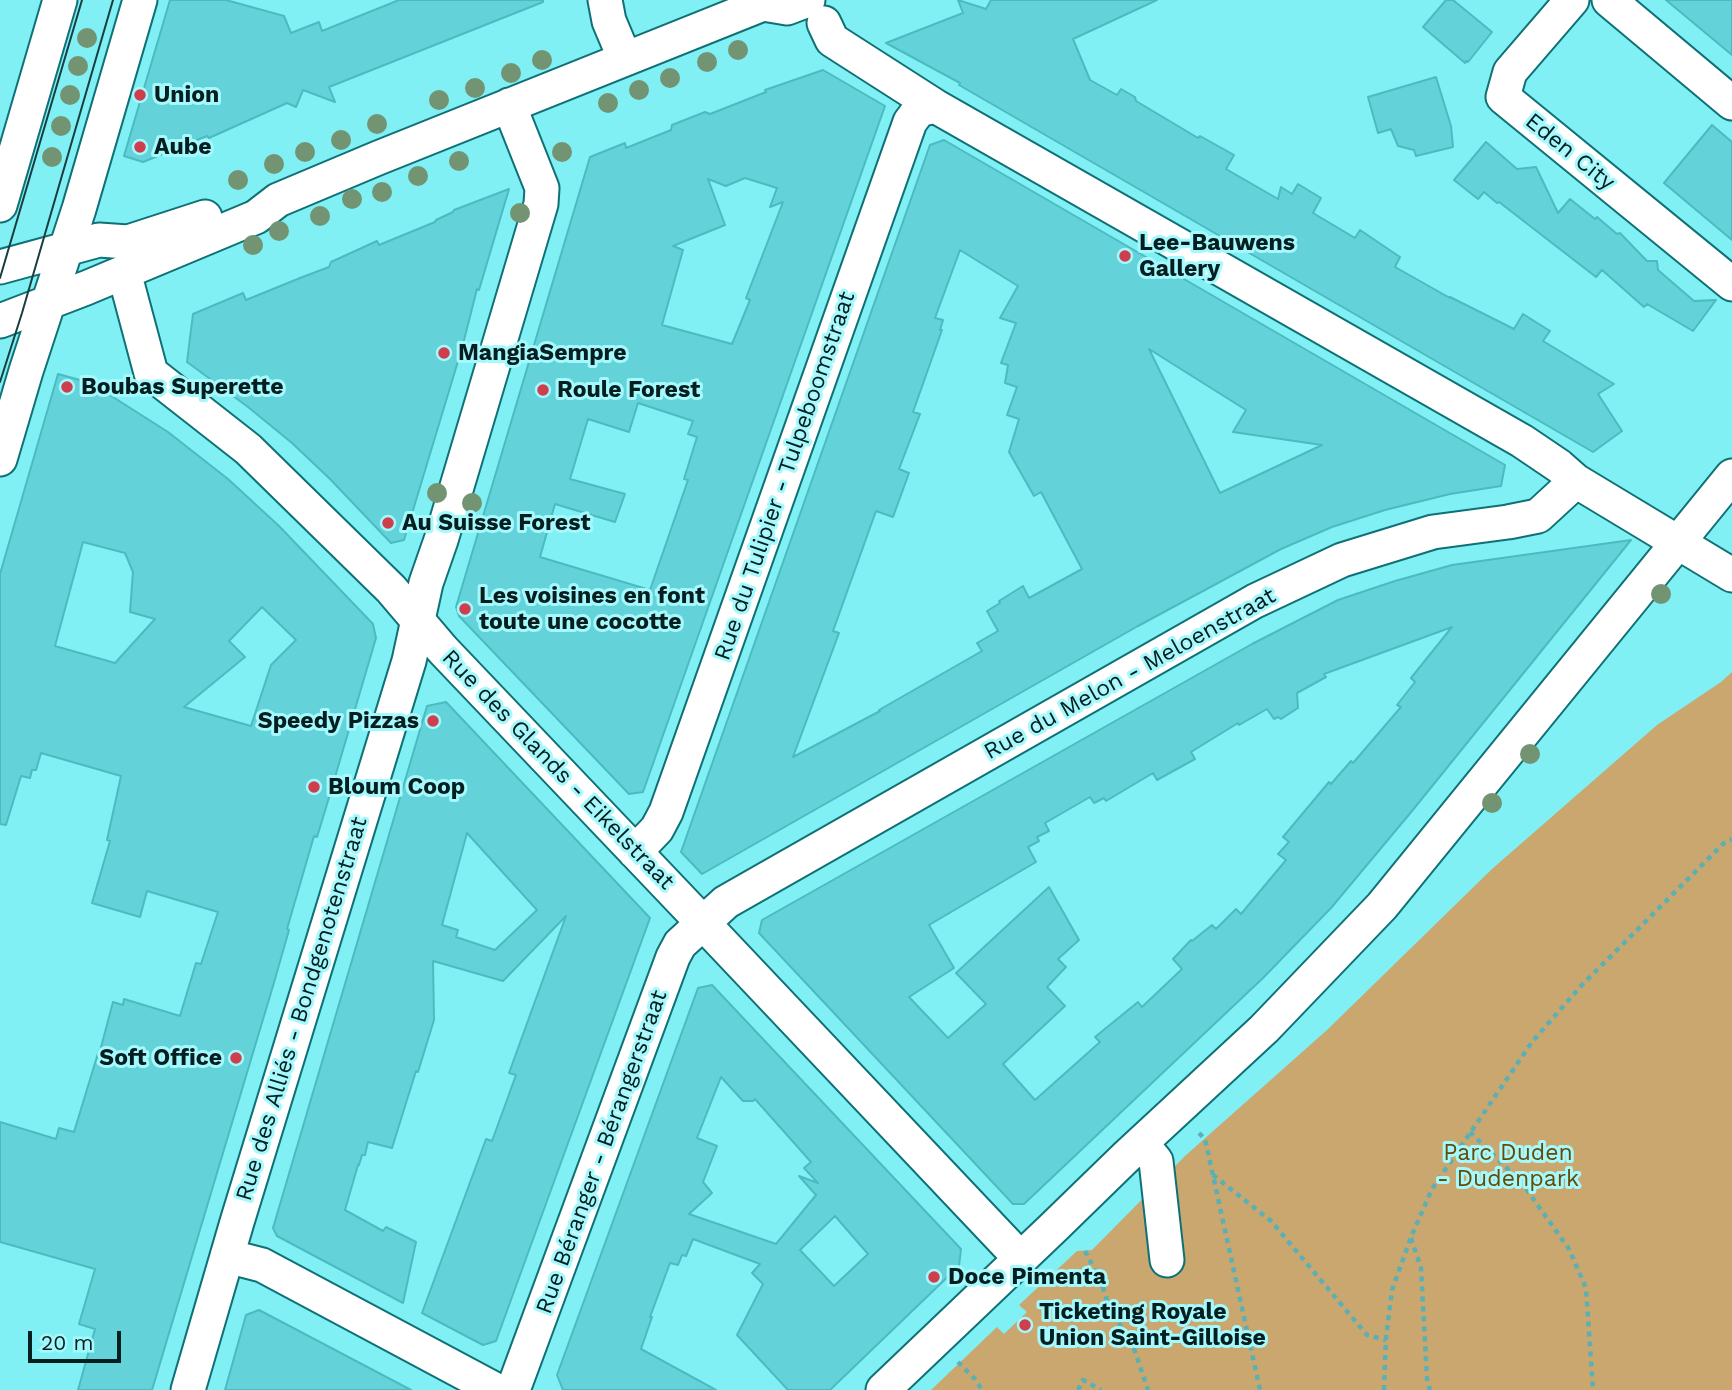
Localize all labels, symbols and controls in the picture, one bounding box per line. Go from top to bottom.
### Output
place label: Union [154,81,219,109]
marker: Union [132,87,148,103]
street label: Eden City [1520,107,1620,197]
place label: Aube [154,133,211,161]
marker: Aube [132,139,148,155]
place label: Lee-Bauwens Gallery [1139,229,1295,283]
marker: Lee-Bauwens Gallery [1117,248,1133,264]
street label: Rue du Tulipier - Tulpeboomstraat [709,288,861,664]
place label: MangiaSempre [458,339,627,367]
marker: MangiaSempre [436,345,452,361]
place label: Boubas Superette [81,373,283,401]
place label: Roule Forest [557,376,700,404]
marker: Boubas Superette [59,379,75,395]
marker: Roule Forest [535,382,551,398]
place label: Au Suisse Forest [402,509,590,537]
marker: Au Suisse Forest [380,515,396,531]
place label: Les voisines en font toute une cocotte [479,582,705,636]
street label: Rue du Melon - Meloenstraat [979,582,1281,766]
marker: Les voisines en font toute une cocotte [457,601,473,617]
street label: Rue des Glands - Eikelstraat [436,644,680,896]
place label: Speedy Pizzas [258,707,419,735]
marker: Speedy Pizzas [425,713,441,729]
place label: Bloum Coop [328,773,465,801]
marker: Bloum Coop [306,779,322,795]
street label: Rue des Alliés - Bondgenotenstraat [230,814,374,1204]
street label: Rue Béranger - Bérangerstraat [530,986,674,1318]
place label: Soft Office [99,1044,222,1072]
marker: Soft Office [228,1050,244,1066]
park label: Parc Duden - Dudenpark [1437,1139,1579,1193]
place label: Doce Pimenta [948,1263,1106,1291]
marker: Doce Pimenta [926,1269,942,1285]
place label: Ticketing Royale Union Saint-Gilloise [1039,1298,1266,1352]
scale bar [32,1316,124,1360]
marker: Ticketing Royale Union Saint-Gilloise [1017,1317,1033,1333]
text: 20 m [41,1330,93,1355]

